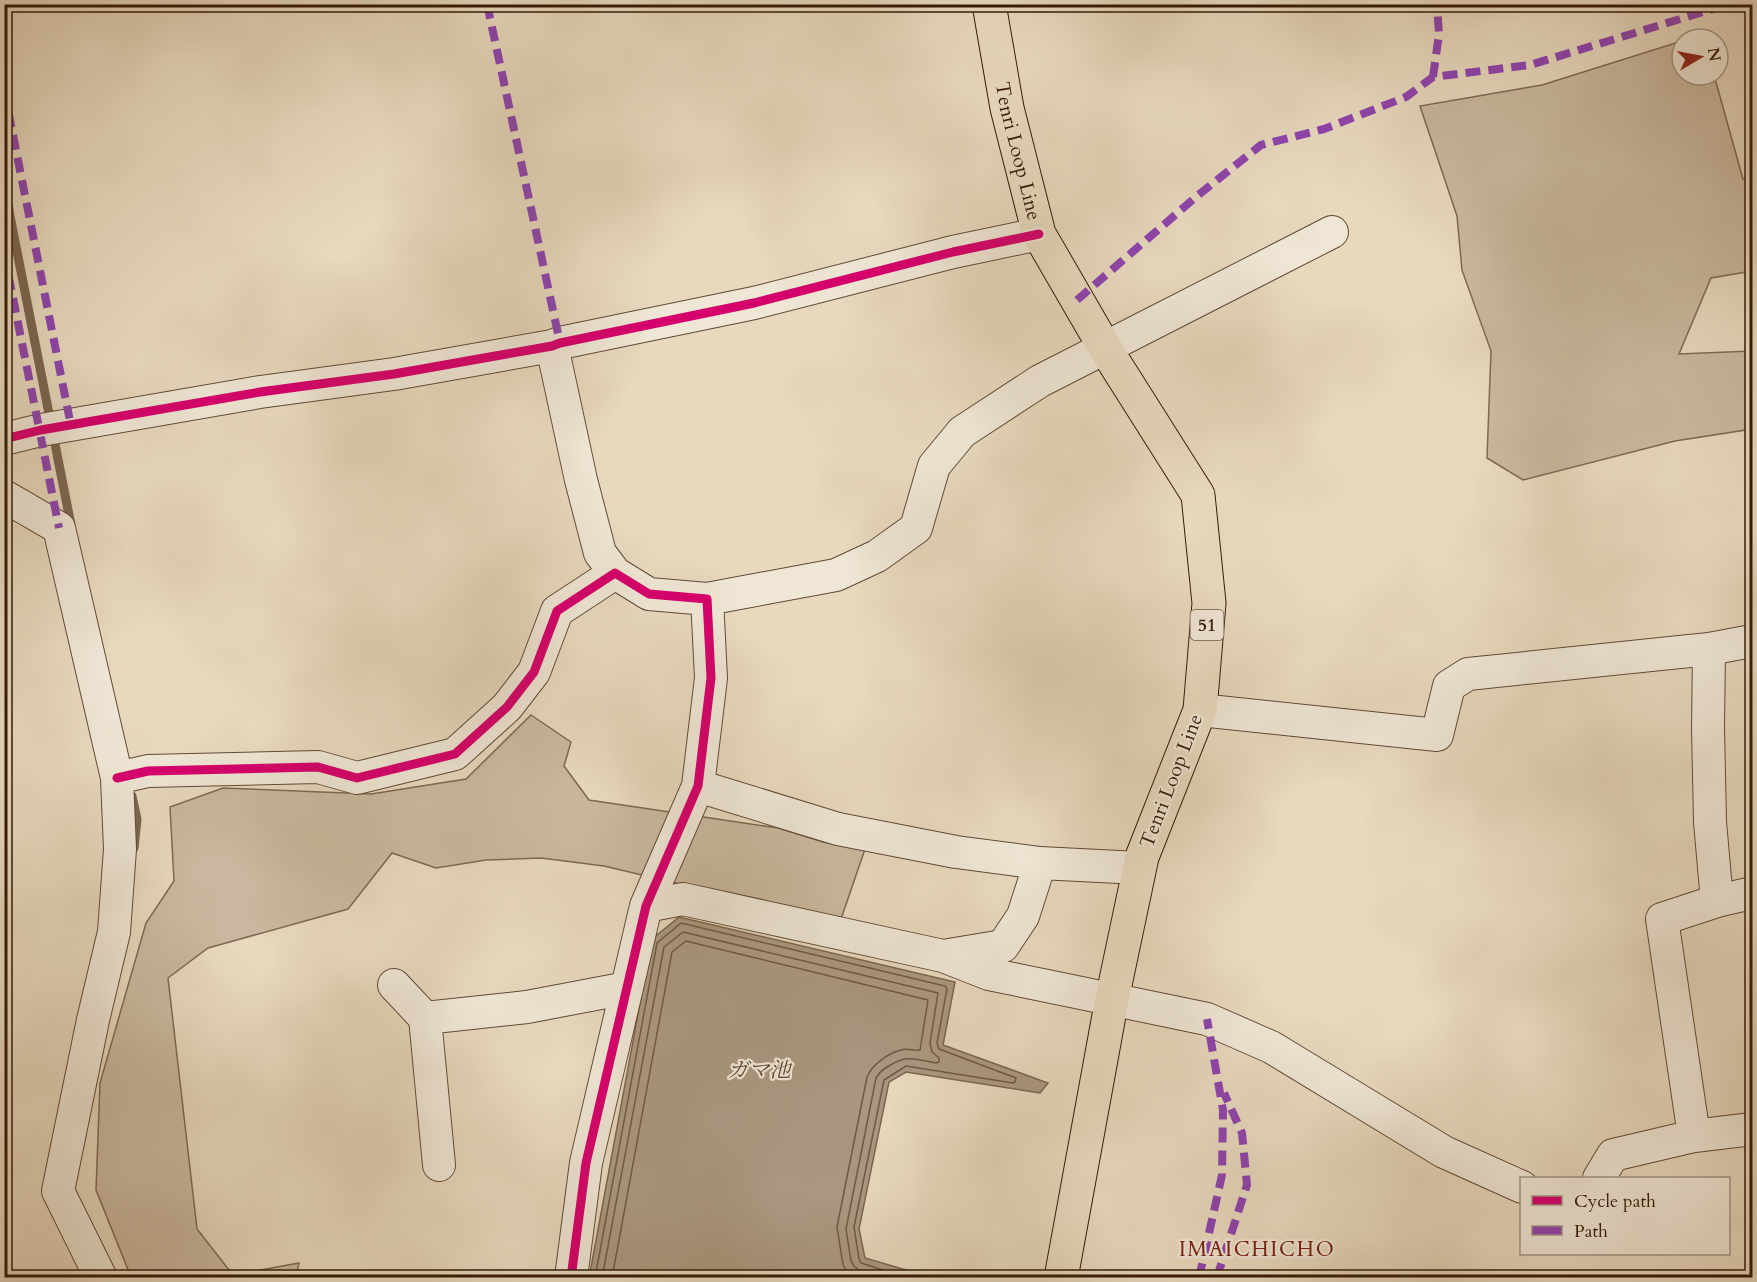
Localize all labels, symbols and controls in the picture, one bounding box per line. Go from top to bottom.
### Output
north arrow [1670,27,1730,87]
text: N [1702,46,1726,63]
street label: Tenri Loop Line [989,80,1048,223]
road number: 51 [1190,610,1224,640]
street label: Tenri Loop Line [1133,710,1209,852]
water label: ガマ池 [728,1056,792,1085]
legend [1520,1177,1730,1255]
text: Cycle path [1574,1189,1656,1214]
text: Path [1574,1219,1608,1244]
district label: IMAICHICHO [1179,1235,1335,1264]

